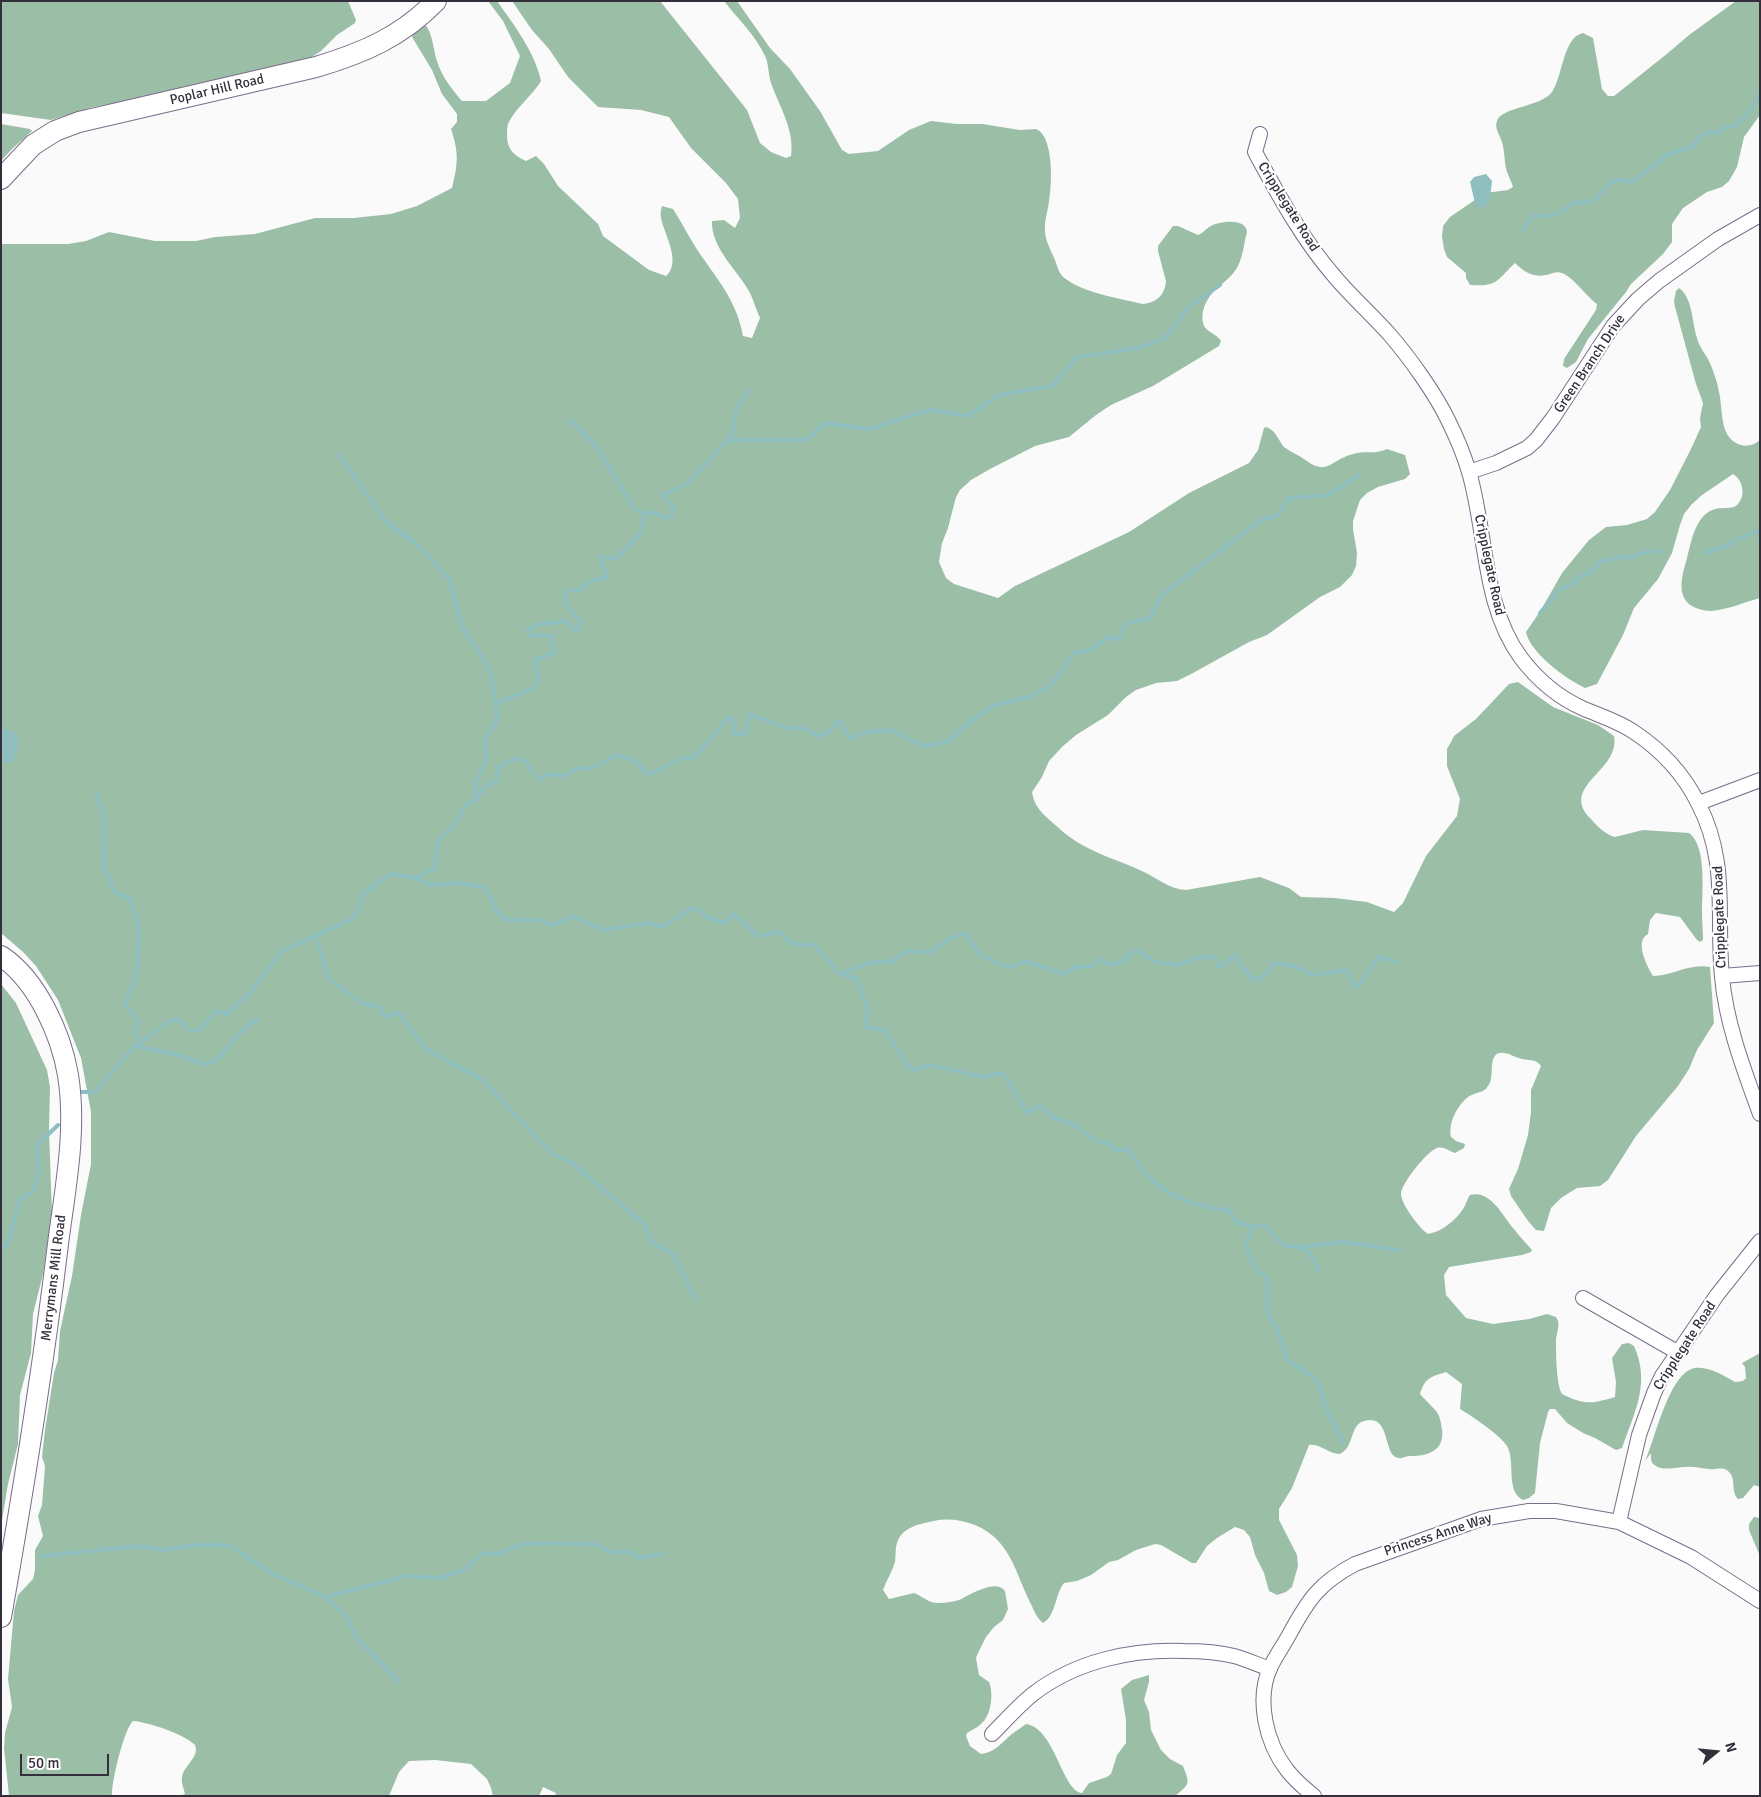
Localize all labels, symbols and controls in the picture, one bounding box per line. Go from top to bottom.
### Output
street label: Poplar Hill Road [168,71,266,109]
street label: Cripplegate Road [1254,159,1322,255]
street label: Green Branch Drive [1551,312,1629,416]
street label: Cripplegate Road [1470,513,1508,617]
street label: Cripplegate Road [1710,865,1730,969]
street label: Merrymans Mill Road [38,1214,70,1342]
street label: Cripplegate Road [1650,1298,1720,1394]
street label: Princess Anne Way [1382,1510,1494,1560]
north arrow [1691,1727,1741,1777]
text: N [1721,1740,1740,1755]
scale bar [22,1744,111,1776]
text: 50 m [28,1754,59,1772]

